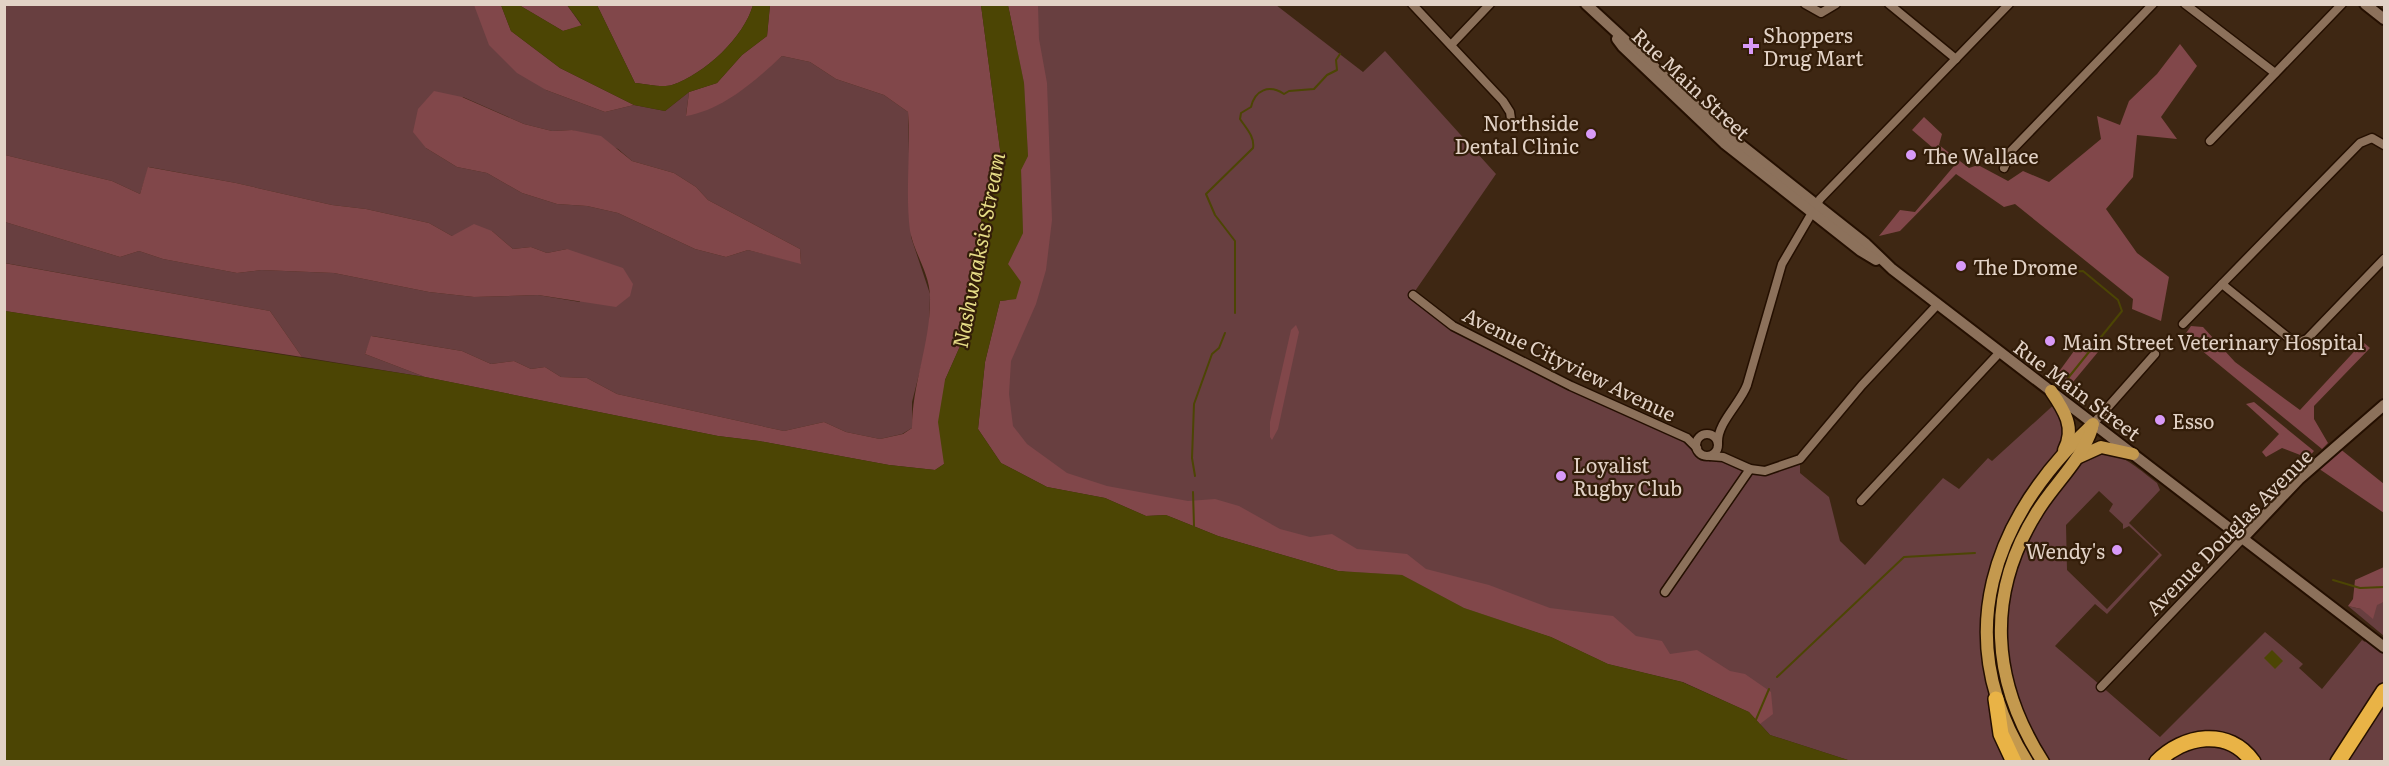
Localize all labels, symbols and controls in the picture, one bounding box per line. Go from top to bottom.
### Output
place label: Shoppers Drug Mart [1763,19,1863,72]
street label: Rue Main Street [1626,20,1758,146]
marker: Shoppers Drug Mart [1744,39,1758,53]
place label: Northside Dental Clinic [1455,107,1579,160]
marker: Northside Dental Clinic [1584,127,1598,141]
place label: The Wallace [1923,140,2039,170]
marker: The Wallace [1904,148,1918,162]
water label: Nashwaaksis Stream [943,149,1011,350]
place label: The Drome [1973,251,2078,281]
marker: The Drome [1954,259,1968,273]
street label: Avenue Cityview Avenue [1458,298,1682,428]
place label: Main Street Veterinary Hospital [2062,326,2365,356]
street label: Rue Main Street [2008,331,2148,447]
marker: Main Street Veterinary Hospital [2043,334,2057,348]
place label: Esso [2172,405,2215,435]
marker: Esso [2153,413,2167,427]
street label: Avenue Douglas Avenue [2138,441,2318,621]
place label: Loyalist Rugby Club [1573,449,1682,502]
marker: Loyalist Rugby Club [1554,469,1568,483]
place label: Wendy's [2025,535,2105,565]
marker: Wendy's [2110,543,2124,557]

